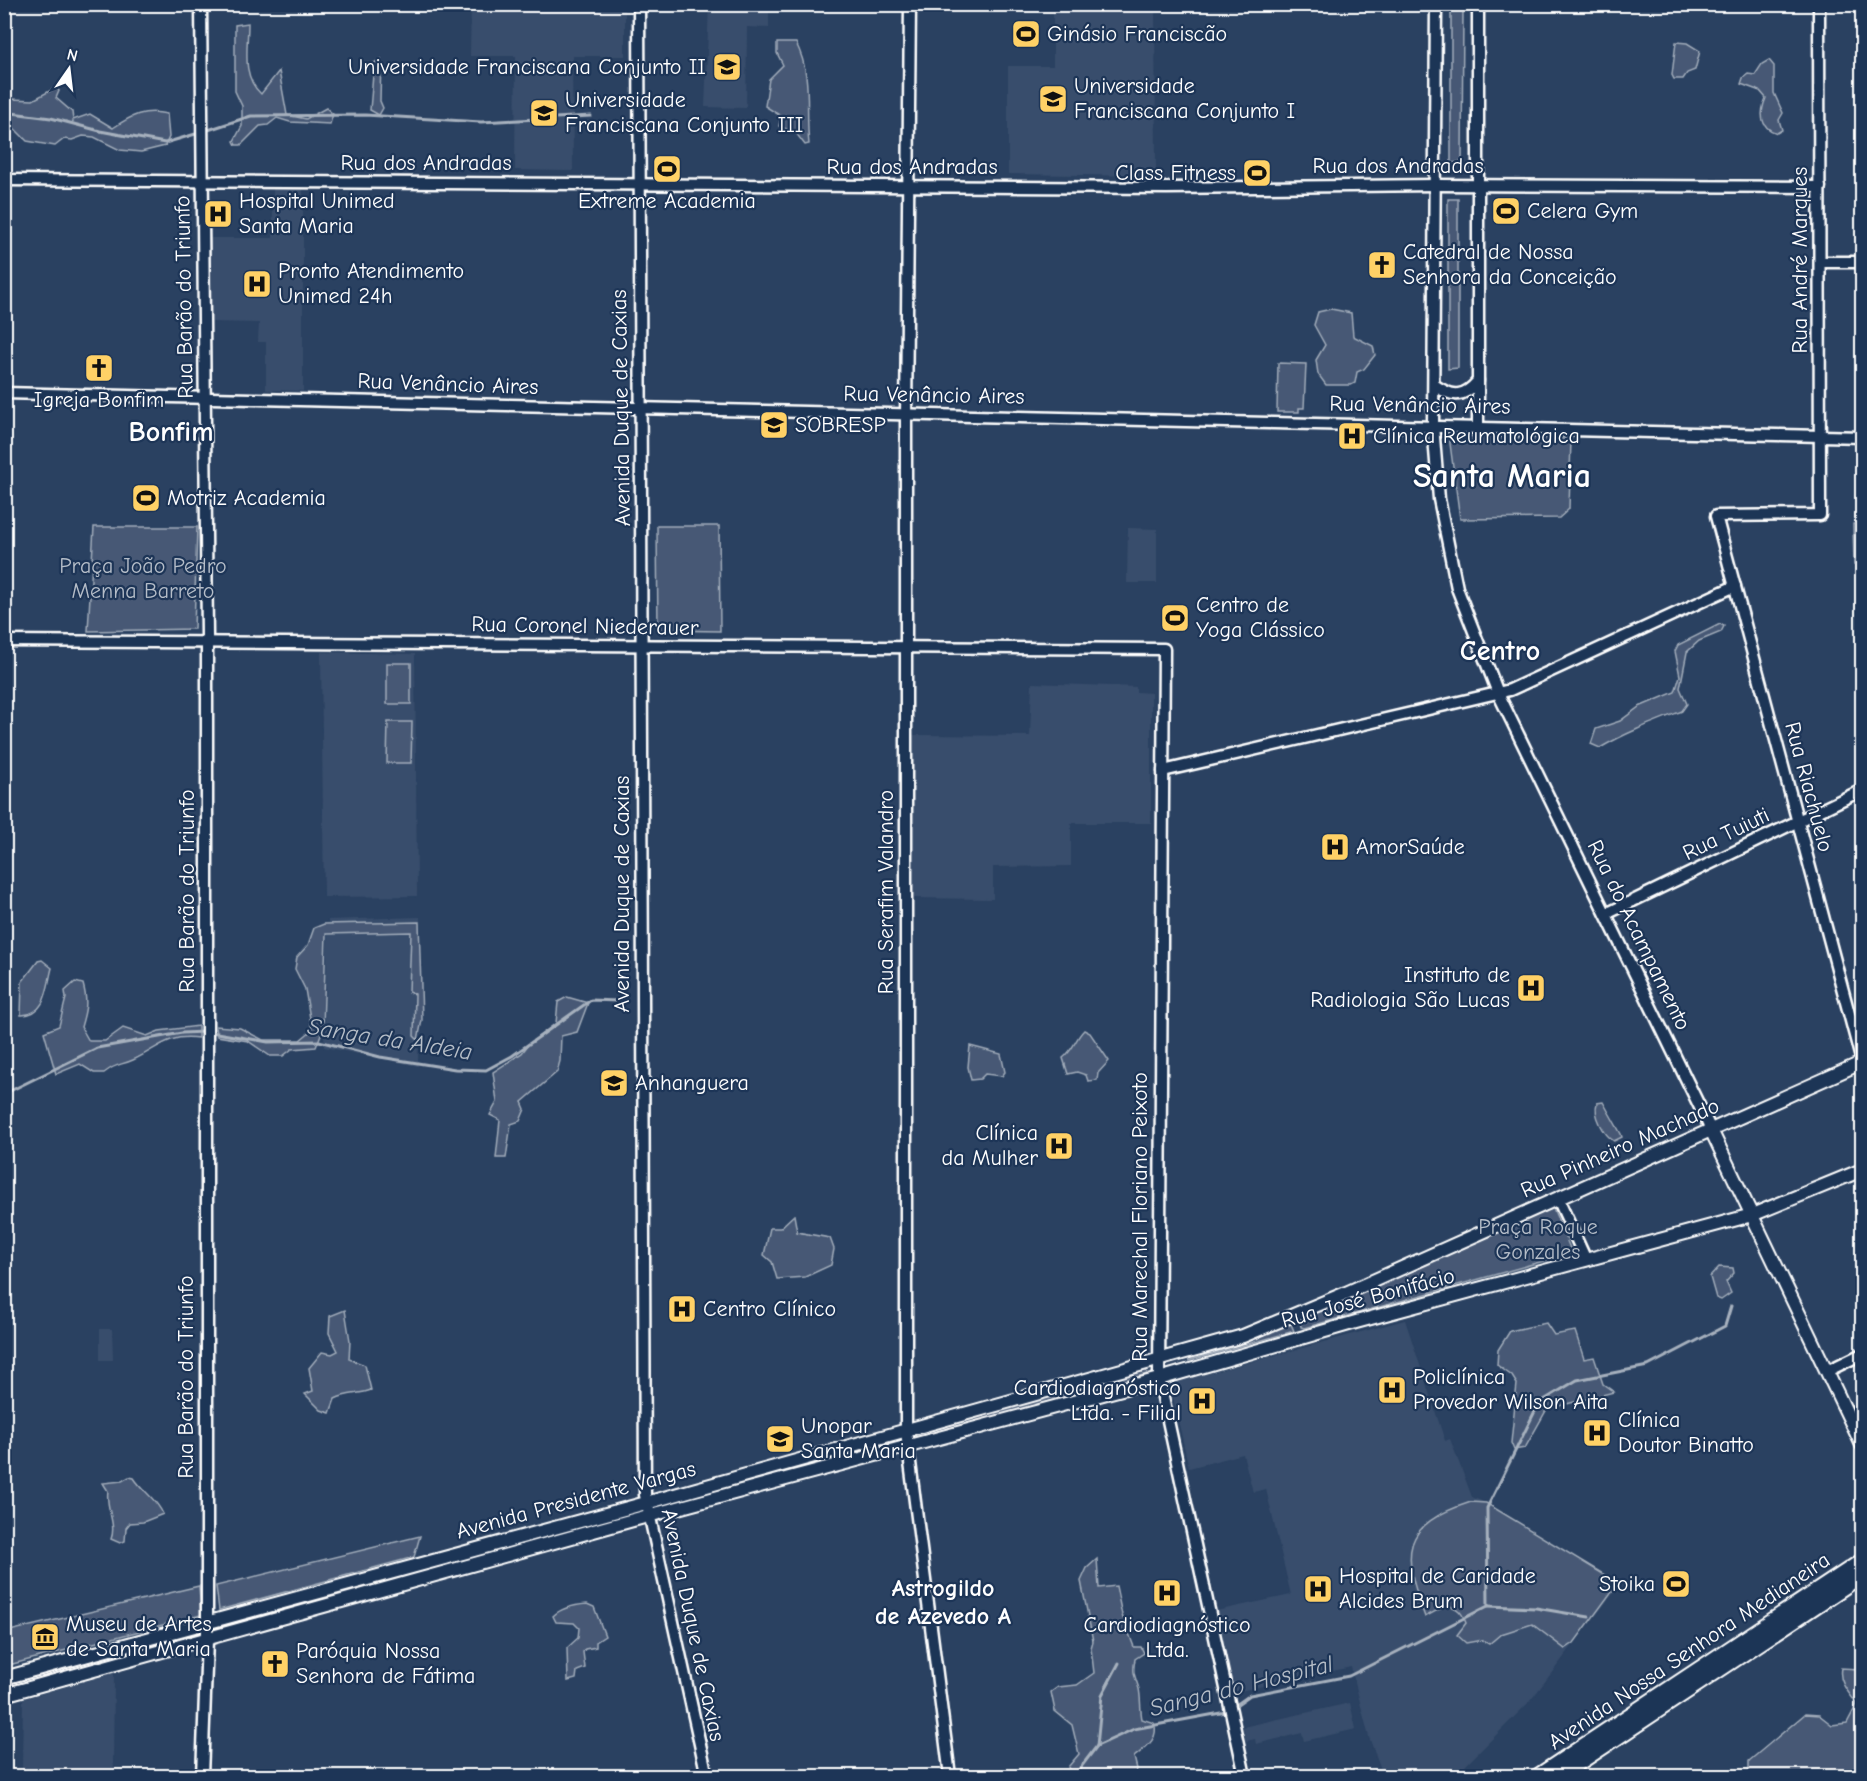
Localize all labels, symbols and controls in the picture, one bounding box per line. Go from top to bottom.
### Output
sports icon: Ginásio Franciscão [1010,18,1042,50]
place label: Ginásio Franciscão [1047,21,1227,47]
north arrow [39,39,99,99]
text: N [65,45,80,65]
school or university icon: Universidade Franciscana Conjunto II [711,51,743,83]
place label: Universidade Franciscana Conjunto II [348,54,706,80]
place label: Universidade Franciscana Conjunto I [1074,73,1295,124]
school or university icon: Universidade Franciscana Conjunto I [1037,83,1069,115]
place label: Universidade Franciscana Conjunto III [565,87,803,138]
school or university icon: Universidade Franciscana Conjunto III [528,97,560,129]
street label: Rua dos Andradas [340,150,512,176]
sports icon: Extreme Academia [651,153,683,185]
street label: Rua dos Andradas [1312,153,1484,179]
street label: Rua dos Andradas [826,154,998,180]
sports icon: Class Fitness [1241,157,1273,189]
place label: Class Fitness [1115,160,1236,186]
street label: Rua André Marques [1787,166,1813,354]
place label: Hospital Unimed Santa Maria [239,188,395,239]
place label: Extreme Academia [578,188,756,214]
street label: Rua Barão do Triunfo [169,195,199,399]
sports icon: Celera Gym [1490,195,1522,227]
hospital icon: Hospital Unimed Santa Maria [202,198,234,230]
place label: Celera Gym [1527,198,1638,224]
place label: Catedral de Nossa Senhora da Conceição [1403,239,1617,290]
church icon: Catedral de Nossa Senhora da Conceição [1366,249,1398,281]
place label: Pronto Atendimento Unimed 24h [278,258,464,309]
hospital icon: Pronto Atendimento Unimed 24h [241,268,273,300]
street label: Avenida Duque de Caxias [606,289,636,527]
church icon: Igreja Bonfim [83,352,115,384]
street label: Rua Venâncio Aires [357,368,539,400]
street label: Rua Venâncio Aires [843,380,1025,410]
place label: Igreja Bonfim [34,387,164,413]
street label: Rua Venâncio Aires [1329,390,1511,420]
school or university icon: SOBRESP [758,409,790,441]
place label: SOBRESP [795,412,886,438]
district label: Bonfim [129,416,213,448]
hospital icon: Clínica Reumatológica [1336,420,1368,452]
place label: Clínica Reumatológica [1373,423,1580,449]
district label: Santa Maria [1413,456,1591,496]
sports icon: Motriz Academia [130,482,162,514]
place label: Motriz Academia [167,485,326,511]
park label: Praça João Pedro Menna Barreto [59,553,227,604]
place label: Centro de Yoga Clássico [1196,592,1325,643]
sports icon: Centro de Yoga Clássico [1159,602,1191,634]
street label: Rua Coronel Niederauer [471,611,699,641]
district label: Centro [1460,635,1540,667]
street label: Rua Riachuelo [1779,719,1839,855]
street label: Avenida Duque de Caxias [609,776,635,1012]
street label: Rua Barão do Triunfo [174,789,200,993]
street label: Rua Serafim Valandro [873,790,899,994]
street label: Rua Tuiuti [1678,802,1774,866]
hospital icon: AmorSaúde [1319,831,1351,863]
place label: AmorSaúde [1356,834,1465,860]
street label: Rua do Acampamento [1582,836,1696,1034]
place label: Instituto de Radiologia São Lucas [1310,962,1510,1013]
hospital icon: Instituto de Radiologia São Lucas [1515,972,1547,1004]
water label: Sanga da Aldeia [306,1012,474,1066]
school or university icon: Anhanguera [598,1067,630,1099]
place label: Anhanguera [635,1070,749,1096]
street label: Rua Marechal Floriano Peixoto [1127,1072,1153,1362]
street label: Rua Pinheiro Machado [1517,1092,1723,1204]
place label: Clínica da Mulher [942,1120,1038,1171]
hospital icon: Clínica da Mulher [1043,1130,1075,1162]
park label: Praça Roque Gonzales [1478,1214,1598,1265]
street label: Rua José Bonifácio [1278,1262,1458,1334]
street label: Rua Barão do Triunfo [173,1275,199,1479]
hospital icon: Centro Clínico [666,1293,698,1325]
place label: Centro Clínico [703,1296,836,1322]
place label: Policlínica Provedor Wilson Aita [1413,1364,1608,1415]
hospital icon: Policlínica Provedor Wilson Aita [1376,1374,1408,1406]
place label: Cardiodiagnóstico Ltda. - Filial [1014,1375,1181,1426]
hospital icon: Cardiodiagnóstico Ltda. - Filial [1186,1385,1218,1417]
place label: Clínica Doutor Binatto [1618,1407,1754,1458]
place label: Unopar Santa Maria [801,1413,916,1464]
hospital icon: Clínica Doutor Binatto [1581,1417,1613,1449]
school or university icon: Unopar Santa Maria [764,1423,796,1455]
street label: Avenida Presidente Vargas [453,1455,699,1545]
street label: Avenida Duque de Caxias [656,1506,730,1744]
street label: Avenida Nossa Senhora Medianeira [1543,1547,1835,1755]
place label: Hospital de Caridade Alcides Brum [1339,1563,1536,1614]
sports icon: Stoika [1660,1568,1692,1600]
place label: Stoika [1599,1571,1655,1597]
hospital icon: Hospital de Caridade Alcides Brum [1302,1573,1334,1605]
district label: Astrogildo de Azevedo A [875,1574,1012,1630]
hospital icon: Cardiodiagnóstico Ltda. [1151,1577,1183,1609]
place label: Museu de Artes de Santa Maria [66,1611,212,1662]
place label: Cardiodiagnóstico Ltda. [1083,1612,1251,1663]
museum icon: Museu de Artes de Santa Maria [29,1621,61,1653]
place label: Paróquia Nossa Senhora de Fátima [296,1638,475,1689]
church icon: Paróquia Nossa Senhora de Fátima [259,1648,291,1680]
water label: Sanga do Hospital [1146,1649,1336,1722]

